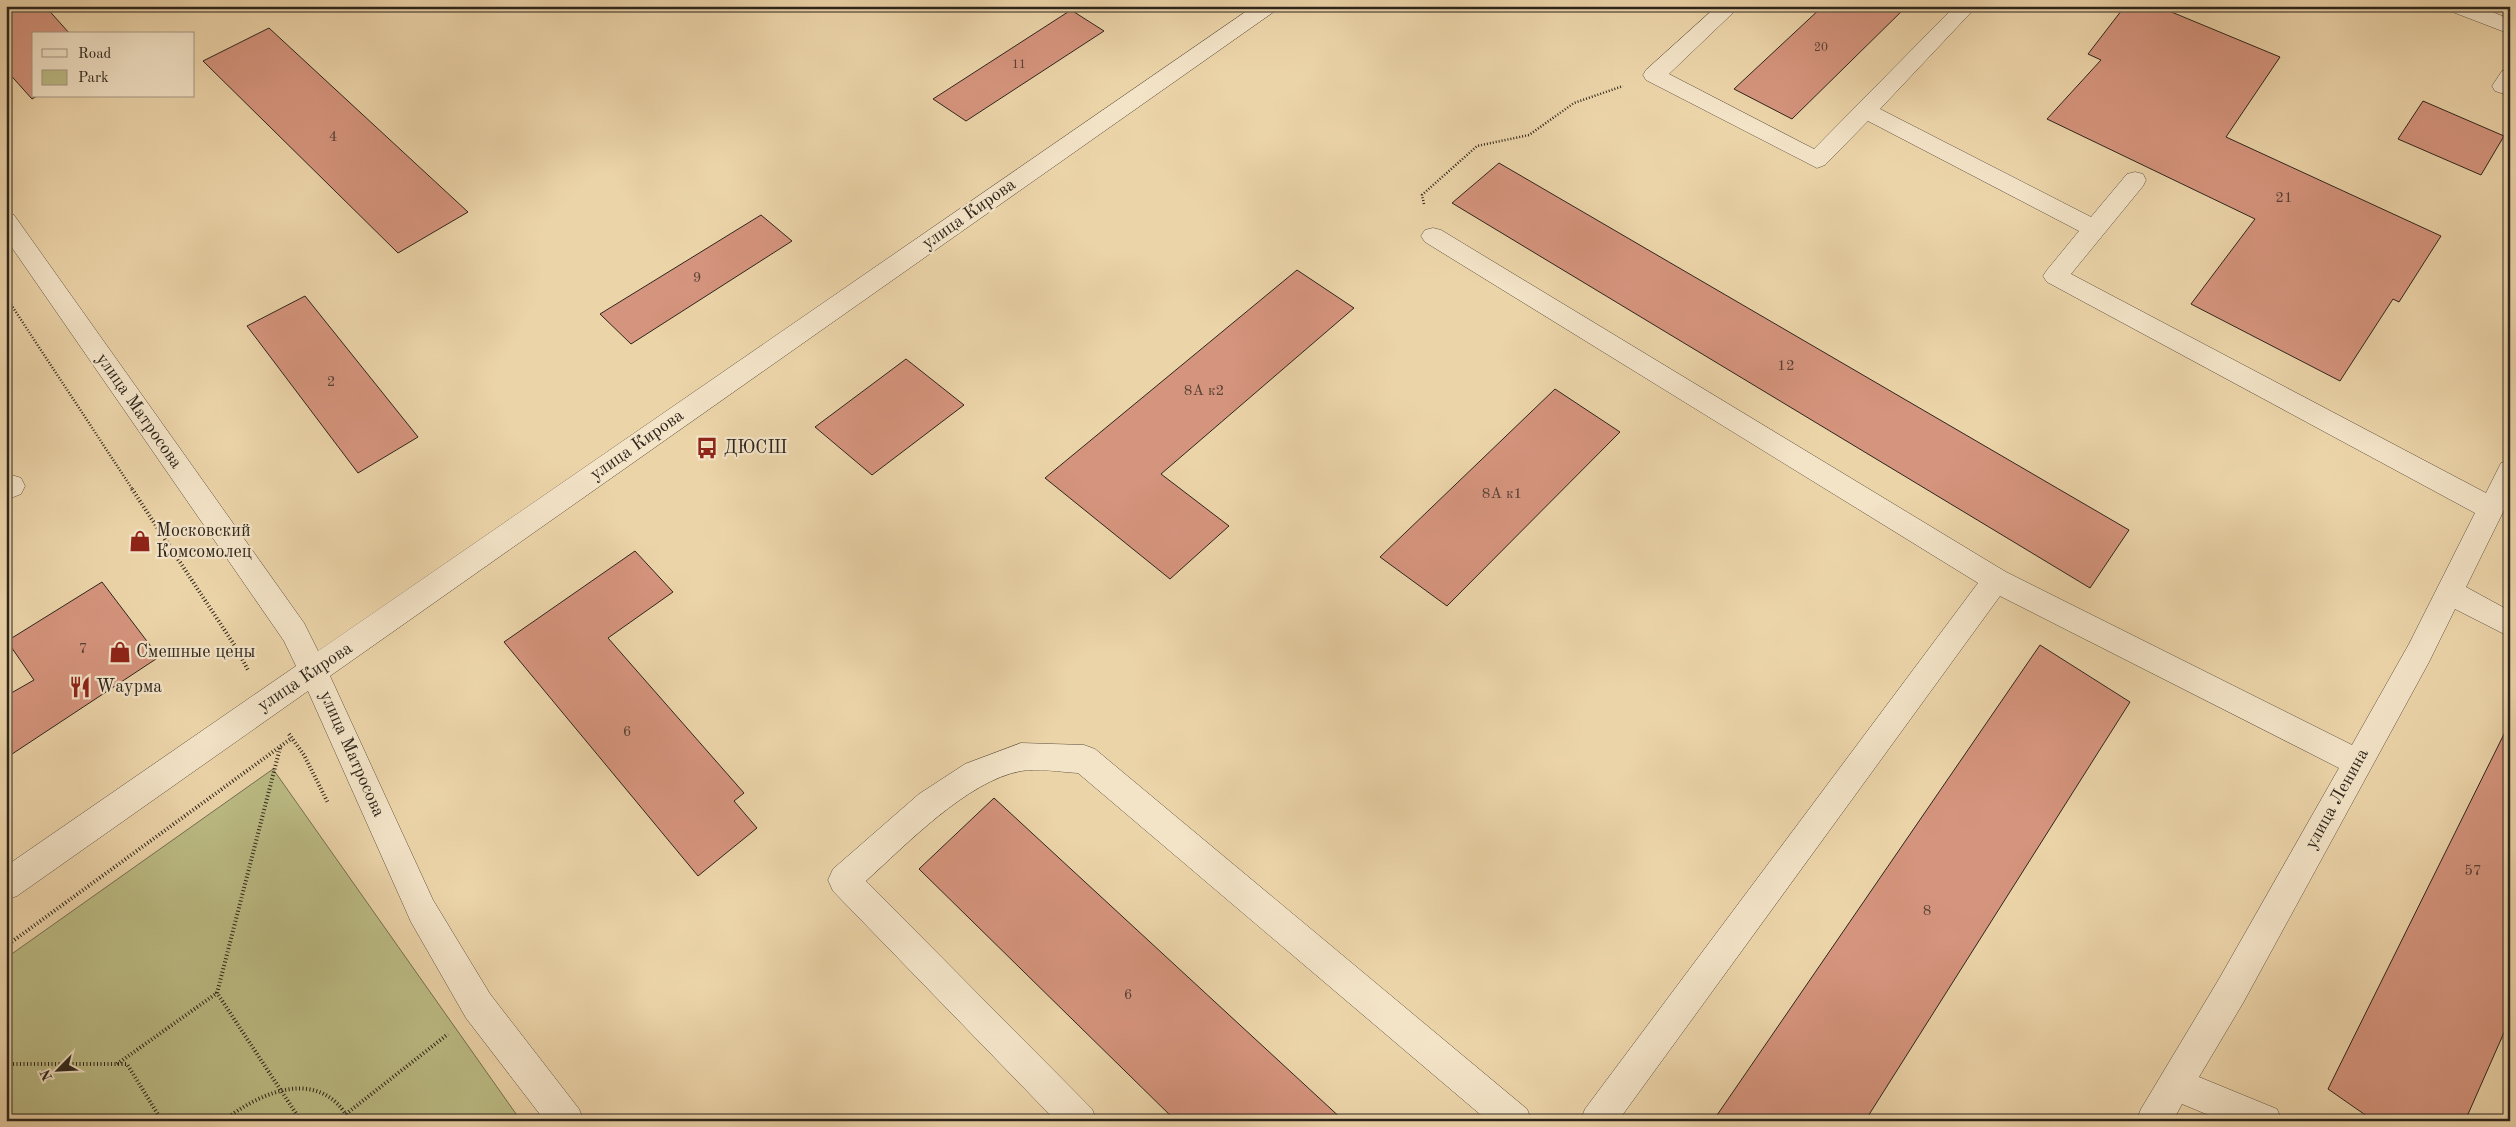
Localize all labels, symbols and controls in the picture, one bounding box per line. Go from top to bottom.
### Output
legend [32,32,195,98]
house number: 20 [1814,42,1828,54]
text: Road [78,47,112,62]
house number: 11 [1012,59,1026,71]
text: Park [78,71,109,86]
house number: 4 [329,130,337,145]
street label: улица Кирова [919,175,1019,253]
house number: 21 [2275,191,2293,206]
house number: 9 [693,271,701,286]
street label: улица Матросова [93,350,185,472]
house number: 12 [1777,359,1795,374]
house number: 2 [327,375,335,390]
house number: 8А к2 [1184,384,1224,399]
street label: улица Кирова [587,406,687,484]
bus stop icon: ДЮСШ [694,435,720,461]
place label: ДЮСШ [724,439,787,457]
house number: 8А к1 [1482,487,1522,502]
place label: Московский Комсомолец [156,522,252,561]
shop icon: Московский Комсомолец [127,528,153,554]
shop icon: Смешные цены [107,639,133,665]
street label: улица Кирова [255,639,356,715]
house number: 7 [79,642,87,657]
place label: Смешные цены [136,643,255,661]
restaurant icon: Wаурма [67,674,93,700]
place label: Wаурма [96,678,162,696]
street label: улица Матросова [316,688,388,820]
house number: 6 [623,725,631,740]
street label: улица Ленина [2302,746,2372,852]
house number: 57 [2464,864,2482,879]
house number: 8 [1923,904,1931,919]
house number: 6 [1124,988,1132,1003]
north arrow [32,1044,82,1094]
text: N [38,1067,56,1083]

